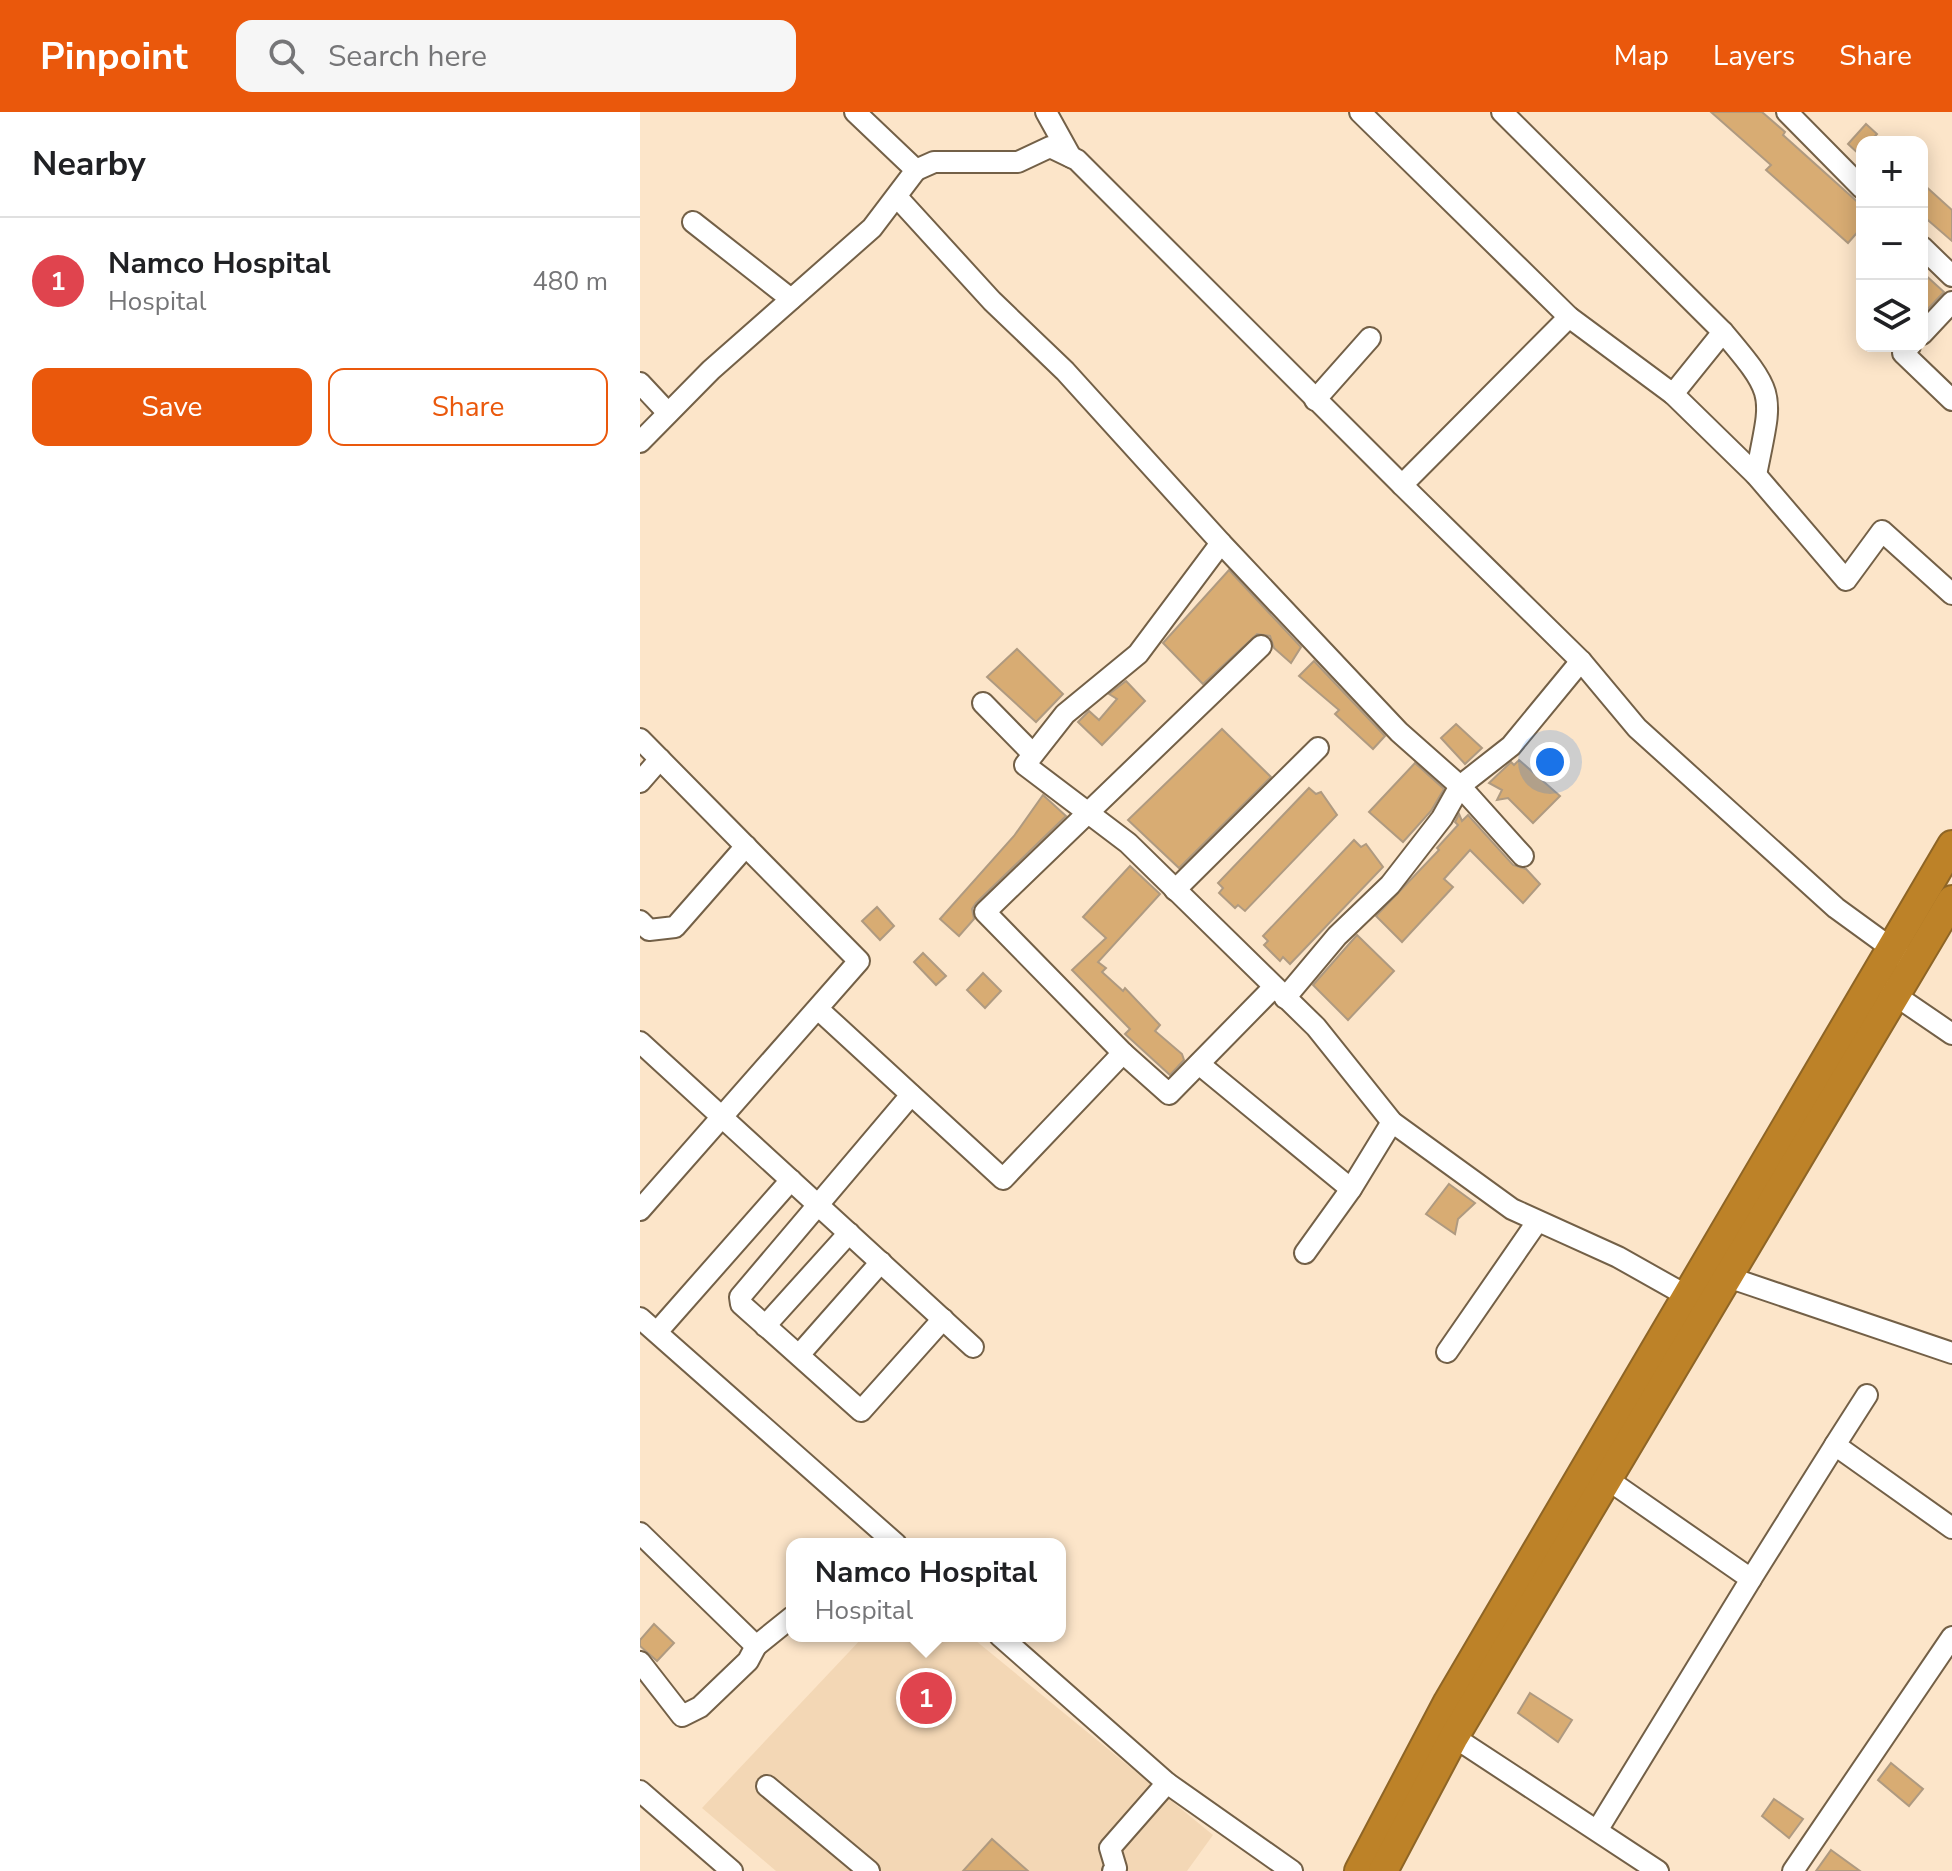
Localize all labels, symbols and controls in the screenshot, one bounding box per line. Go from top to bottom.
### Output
search box [236,20,796,92]
text: Pinpoint [40,31,188,82]
icon: search [264,34,308,78]
text: Search here [328,36,487,77]
text: Map [1614,37,1669,75]
text: Layers [1713,37,1795,75]
text: Share [1839,37,1912,75]
map controls [1856,136,1928,352]
button: + [1856,136,1928,208]
text: Nearby [32,141,146,187]
button: − [1856,208,1928,280]
text: Namco Hospital [108,243,331,284]
text: 1 [50,264,66,299]
text: 480 m [532,264,608,299]
button: layers [1856,280,1928,352]
text: Hospital [108,284,207,319]
button: Save [32,368,312,446]
button: Share [328,368,608,446]
your location [1530,742,1570,782]
popup [786,1538,1066,1642]
text: Namco Hospital [815,1552,1037,1593]
text: Hospital [815,1593,913,1628]
pin: 1 [900,1668,952,1728]

